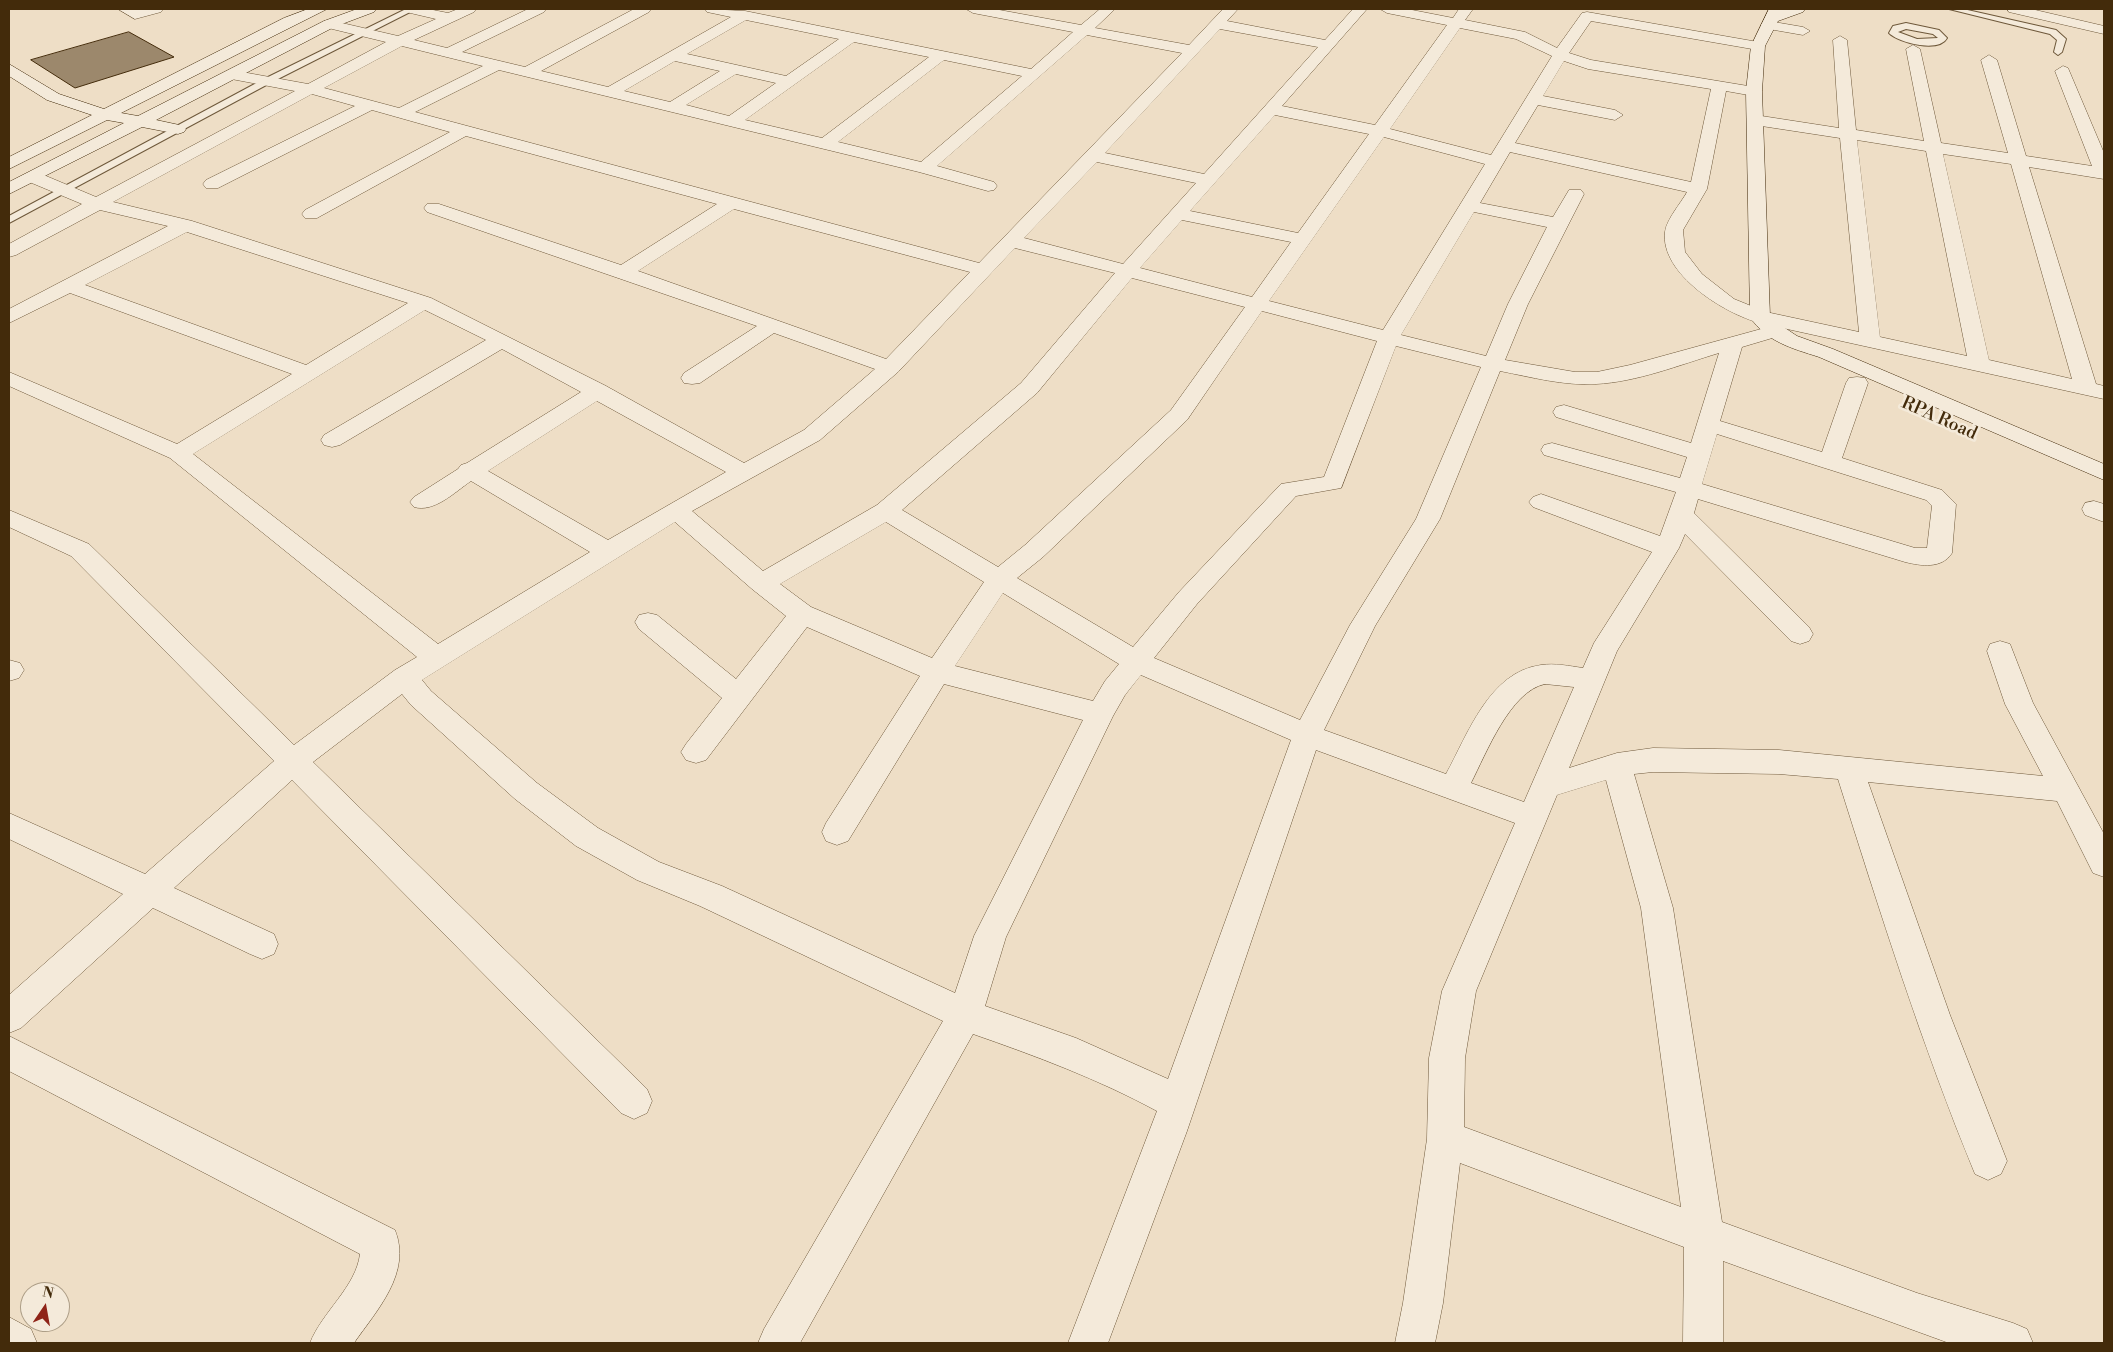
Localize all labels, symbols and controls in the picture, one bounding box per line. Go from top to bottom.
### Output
street label: RPA Road [1898,393,1980,445]
north arrow [20,1282,70,1332]
text: N [41,1283,55,1303]

